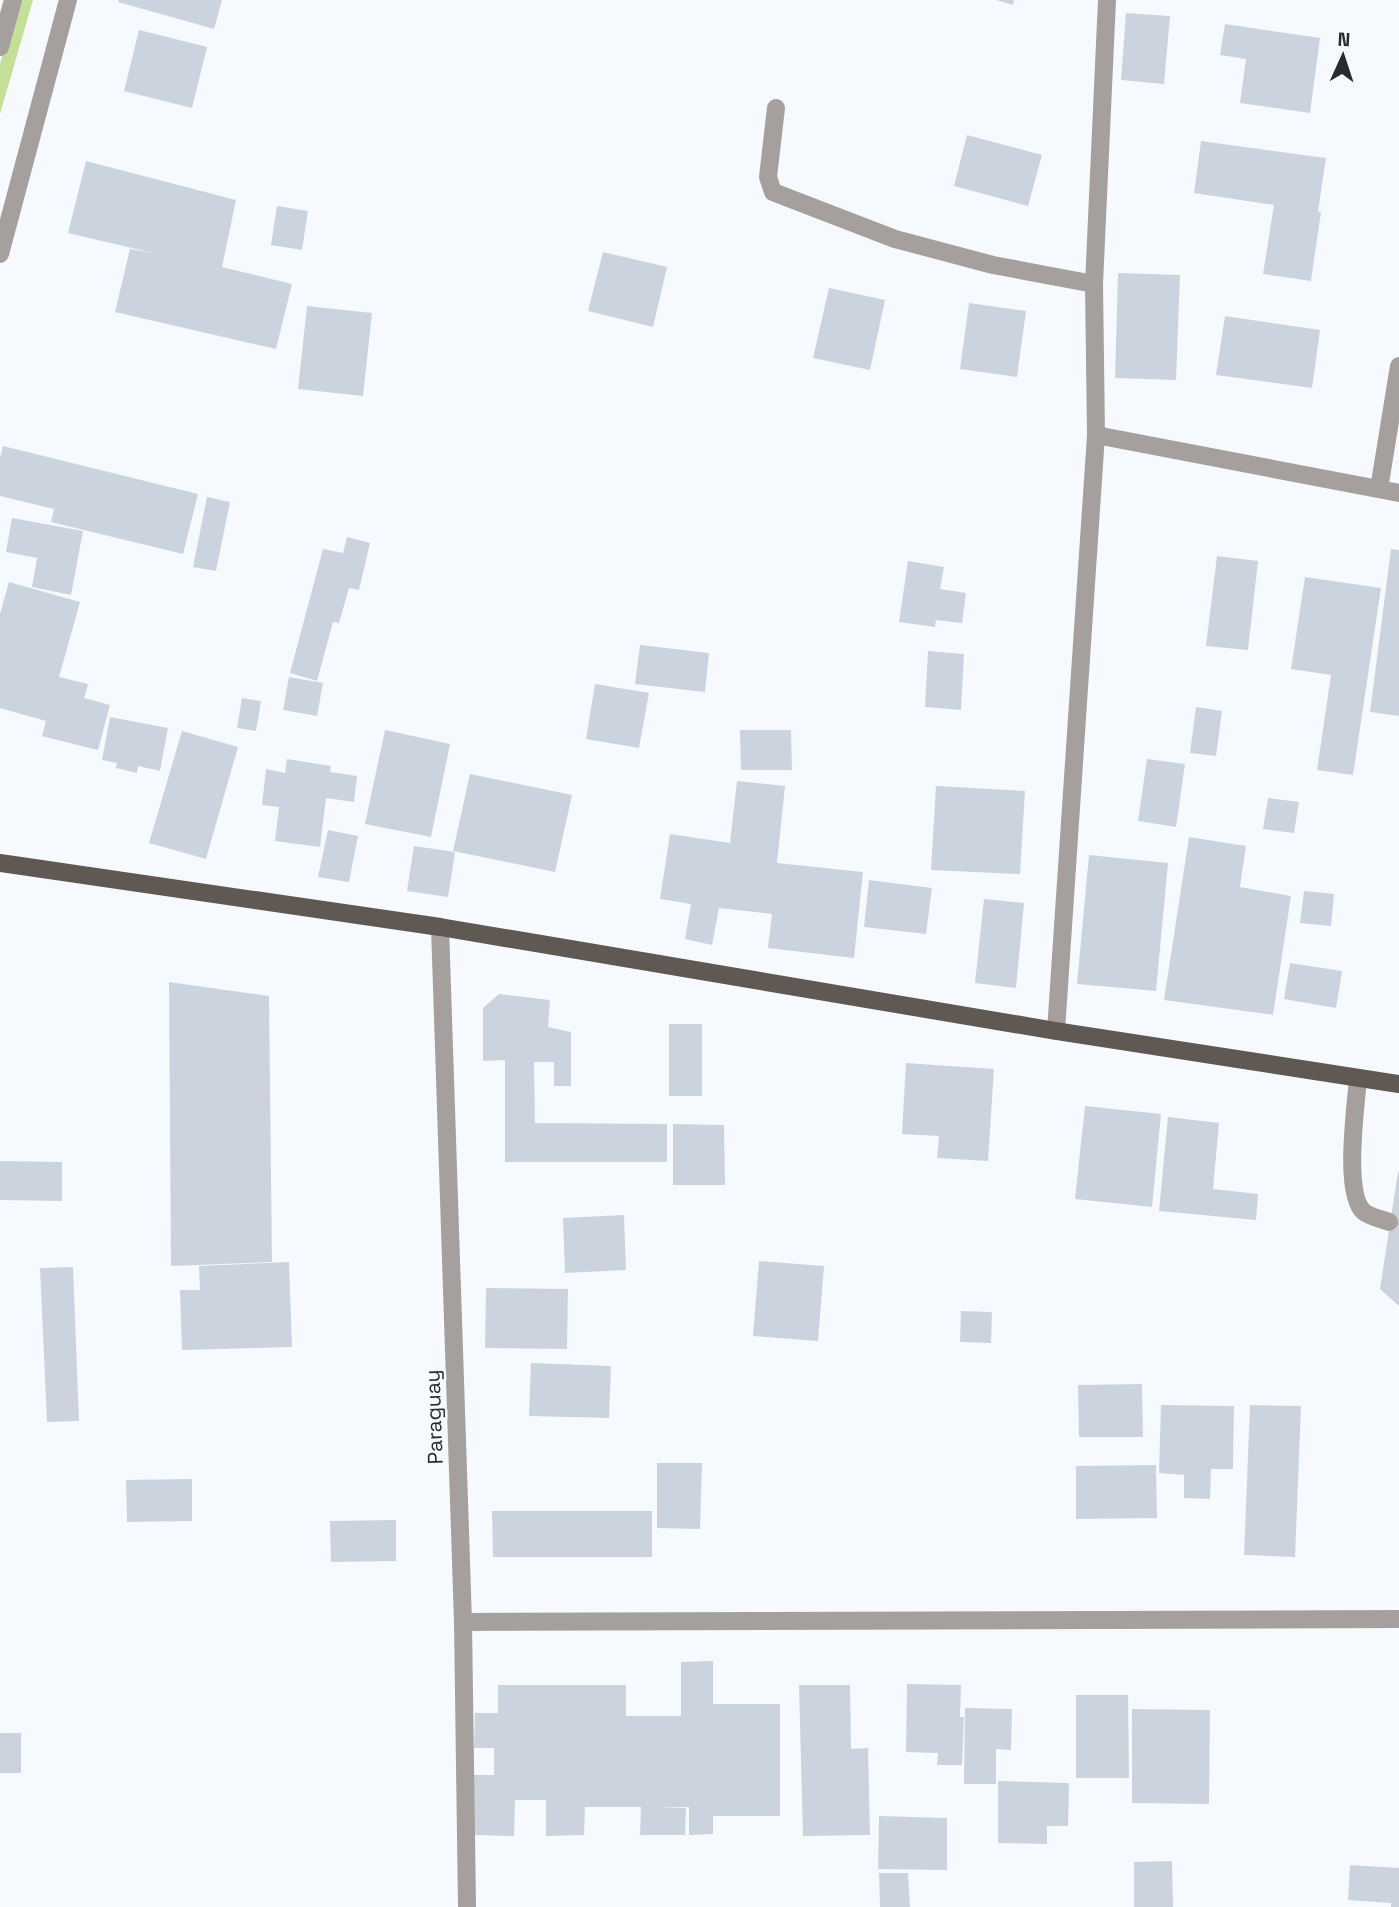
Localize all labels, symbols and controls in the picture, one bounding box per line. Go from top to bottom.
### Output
north arrow [1308,21,1378,91]
text: N [1337,27,1351,52]
street label: Paraguay [418,1369,449,1465]

